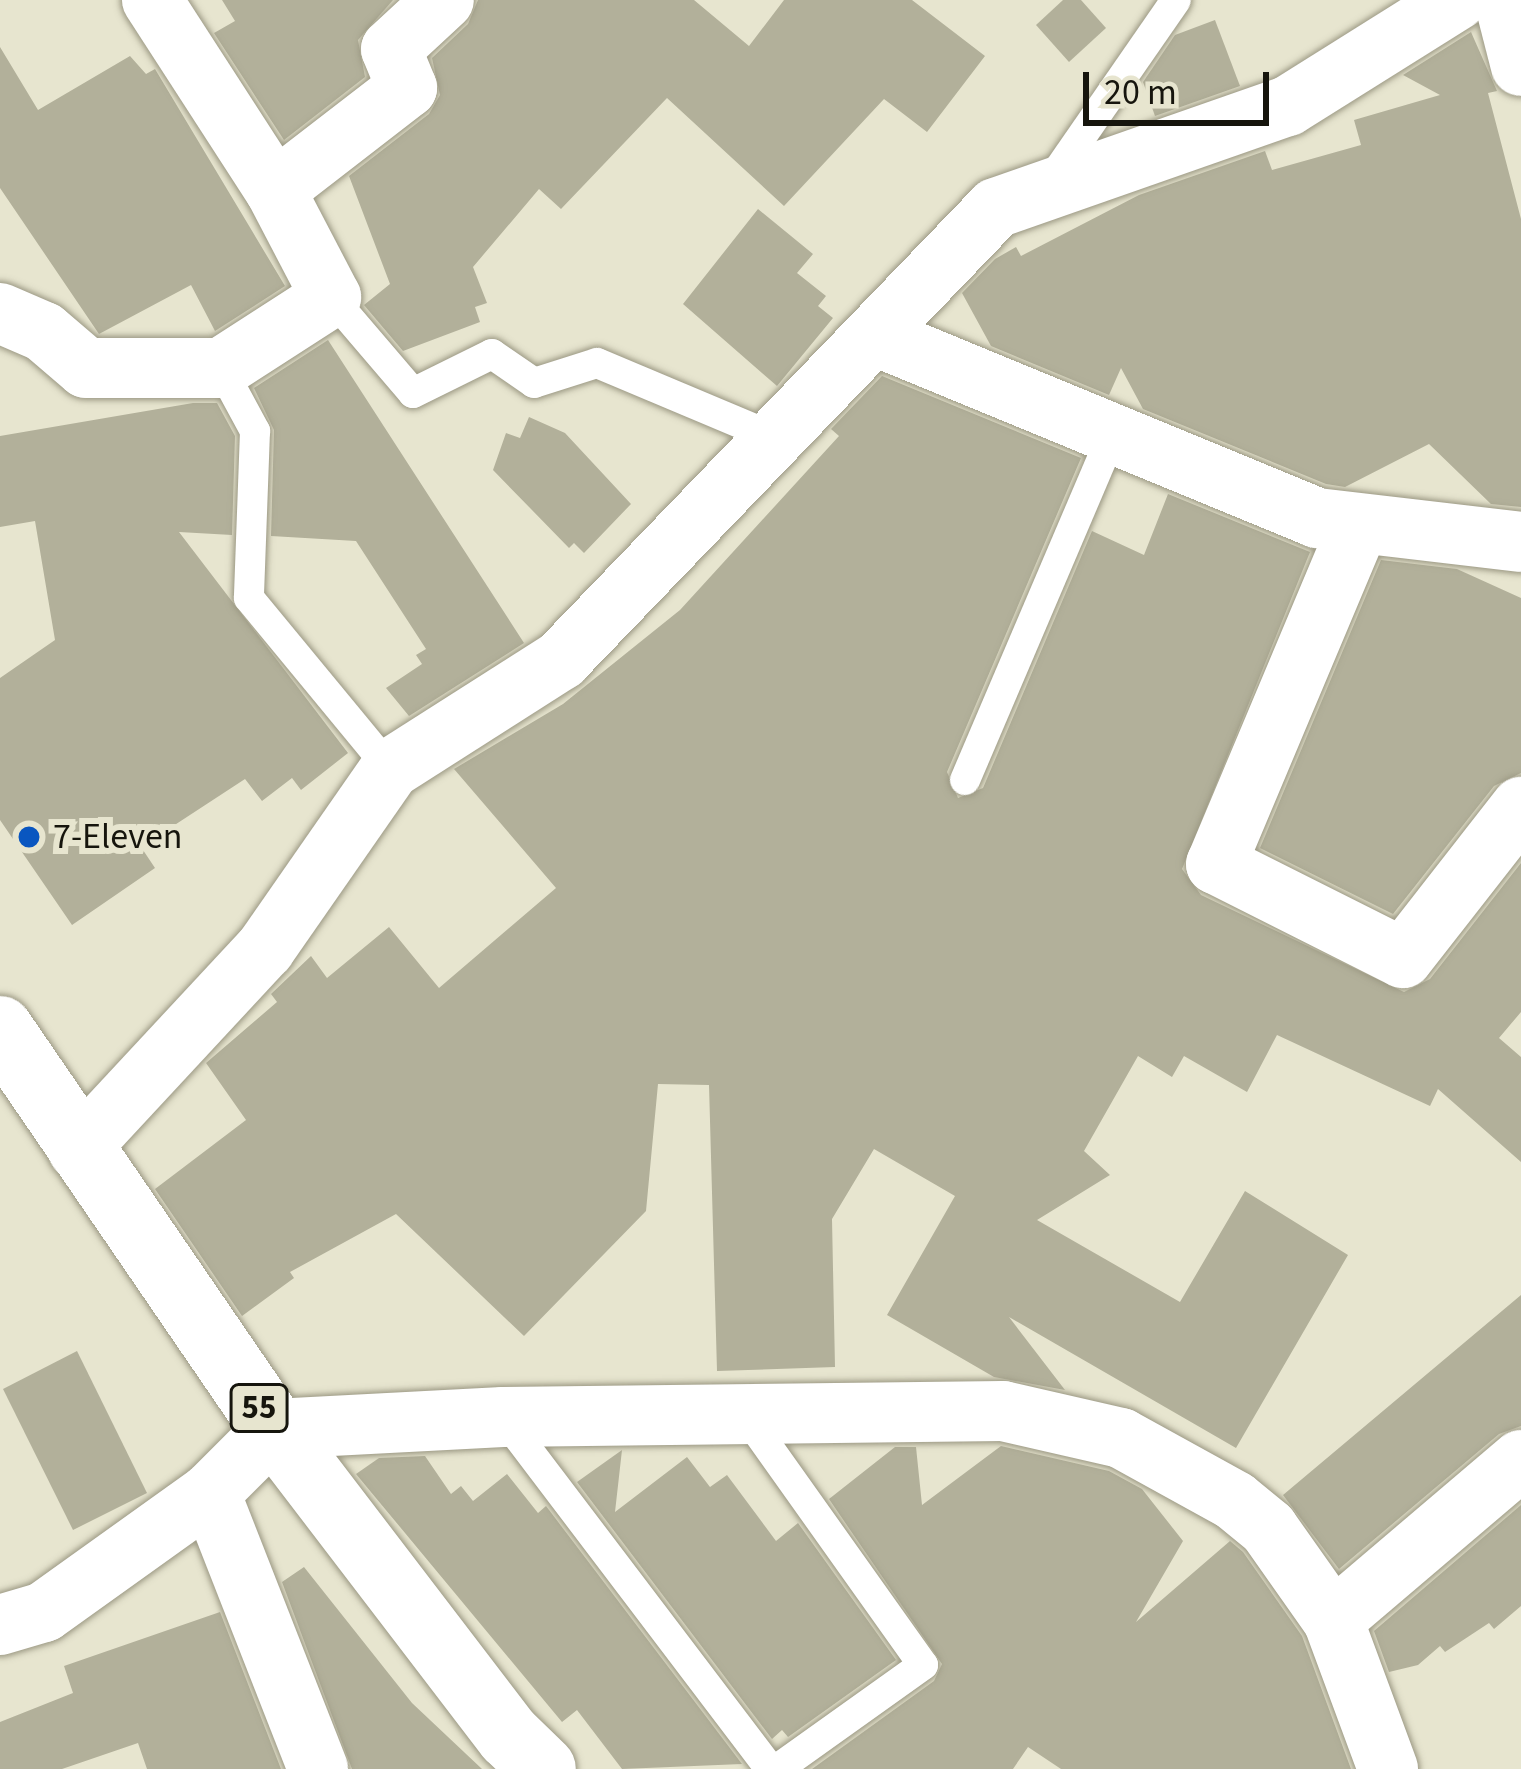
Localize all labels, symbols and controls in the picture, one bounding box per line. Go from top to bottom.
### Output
scale bar [1089,48,1275,122]
text: 20 m [1104,67,1177,118]
place label: 7-Eleven [53,815,183,859]
marker: 7-Eleven [16,824,42,850]
road number: 55 [229,1381,289,1435]

